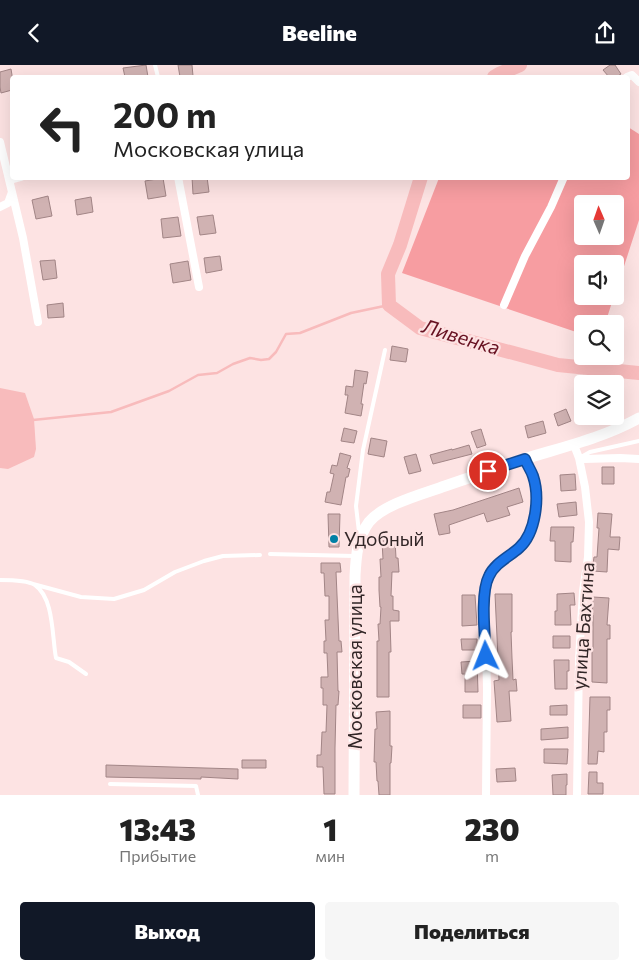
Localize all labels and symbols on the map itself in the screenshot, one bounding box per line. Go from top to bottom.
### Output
north arrow [574,195,624,245]
water label: Ливенка [419,313,503,359]
pin [467,450,509,492]
place label: Удобный [344,527,425,550]
marker: Удобный [328,533,340,545]
street label: улица Бахтина [567,561,598,691]
street label: Московская улица [343,584,366,750]
position arrow [459,629,511,681]

